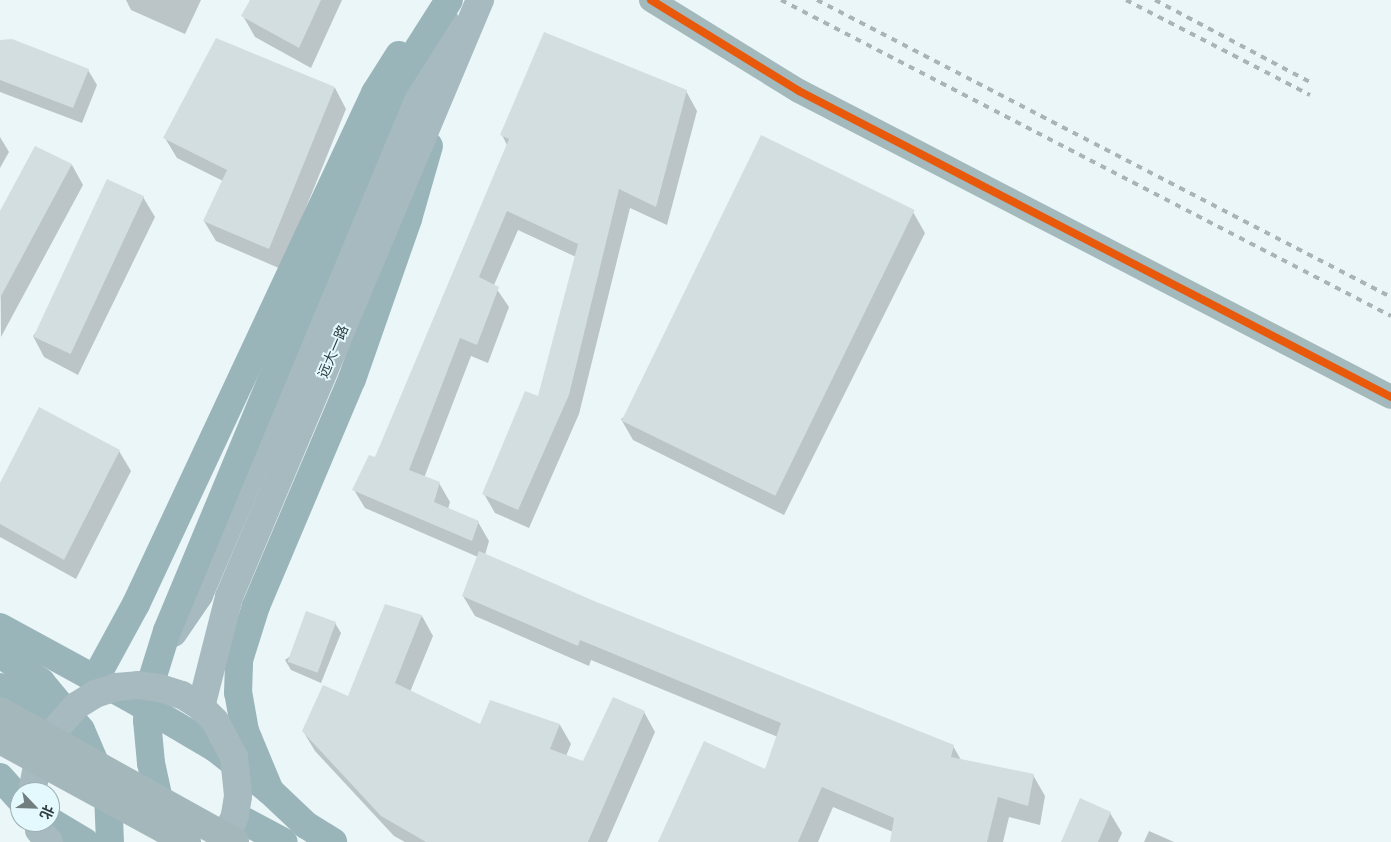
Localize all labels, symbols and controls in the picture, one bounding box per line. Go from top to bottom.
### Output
street label: 远大一路 [313,322,351,380]
north arrow [10,782,60,832]
text: 北 [36,802,60,823]

